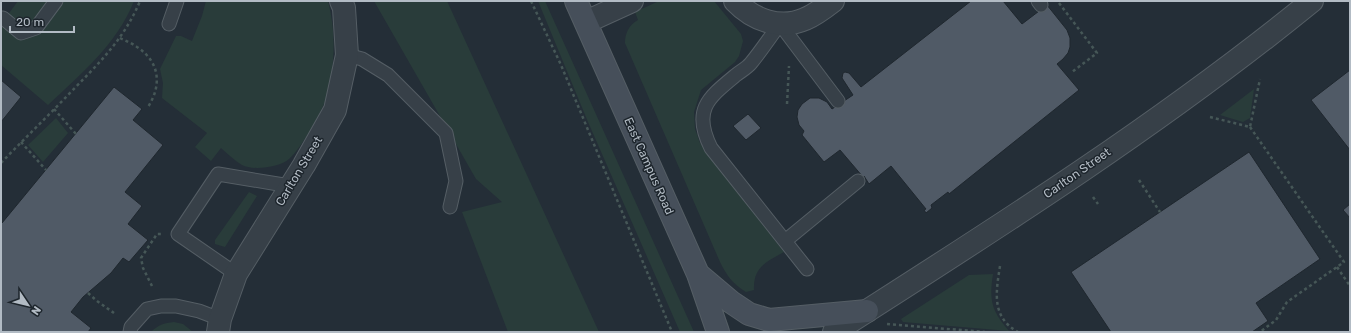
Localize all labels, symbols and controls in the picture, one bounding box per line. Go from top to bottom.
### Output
scale bar [10,8,74,34]
text: 20 m [16,15,44,29]
street label: East Campus Road [621,115,677,217]
street label: Carlton Street [273,133,325,208]
street label: Carlton Street [1041,145,1113,201]
north arrow [8,285,48,325]
text: N [28,303,43,317]

